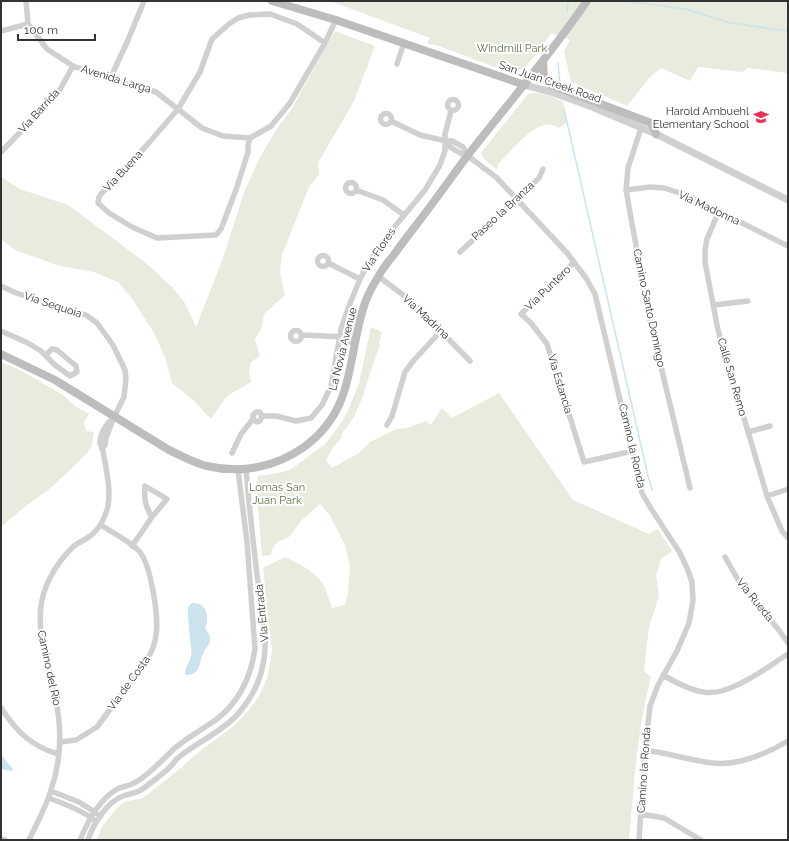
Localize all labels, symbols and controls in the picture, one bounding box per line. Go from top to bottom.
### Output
scale bar [18,16,95,42]
text: 100 m [24,23,58,37]
park label: Windmill Park [477,42,547,55]
street label: San Juan Creek Road [497,58,603,106]
street label: Avenida Larga [79,62,153,96]
street label: Via Barrida [16,86,62,136]
place label: Harold Ambuehl Elementary School [653,105,749,131]
school or university icon: Harold Ambuehl Elementary School [752,108,770,126]
street label: Via Buena [101,148,145,194]
street label: Paseo la Branza [469,179,537,243]
street label: Via Madonna [676,188,742,228]
street label: Via Flores [360,226,398,274]
street label: Camino Santo Domingo [630,248,668,369]
street label: Via Puntero [522,263,574,313]
street label: Via Sequoia [22,290,84,320]
street label: Via Madrina [400,292,452,342]
street label: La Novia Avenue [326,306,360,392]
street label: Calle San Remo [715,336,750,418]
street label: Via Estancia [545,353,575,415]
street label: Camino la Ronda [616,402,648,490]
park label: Lomas San Juan Park [249,481,305,507]
street label: Via Rueda [734,576,776,624]
street label: Via Entrada [253,583,271,643]
street label: Camino del Rio [35,629,63,707]
street label: Via de Costa [105,653,153,713]
street label: Camino la Ronda [635,726,653,814]

